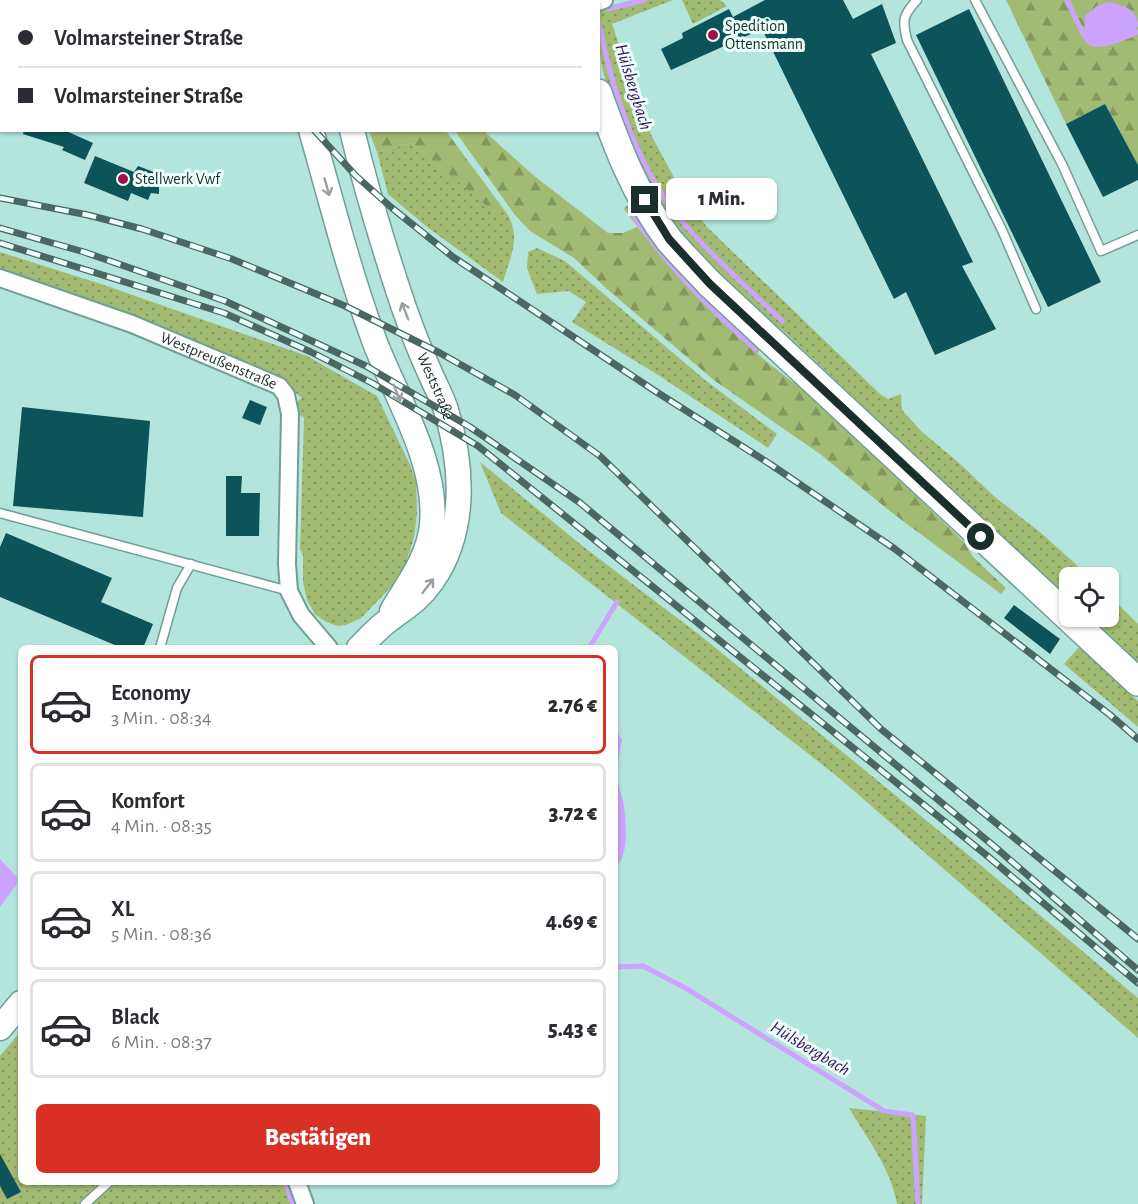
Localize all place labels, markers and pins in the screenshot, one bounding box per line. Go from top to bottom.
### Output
place label: Spedition Ottensmann [725,18,803,52]
marker: Spedition Ottensmann [706,28,720,42]
place label: Stellwerk Vwf [135,171,221,187]
marker: Stellwerk Vwf [116,172,130,186]

